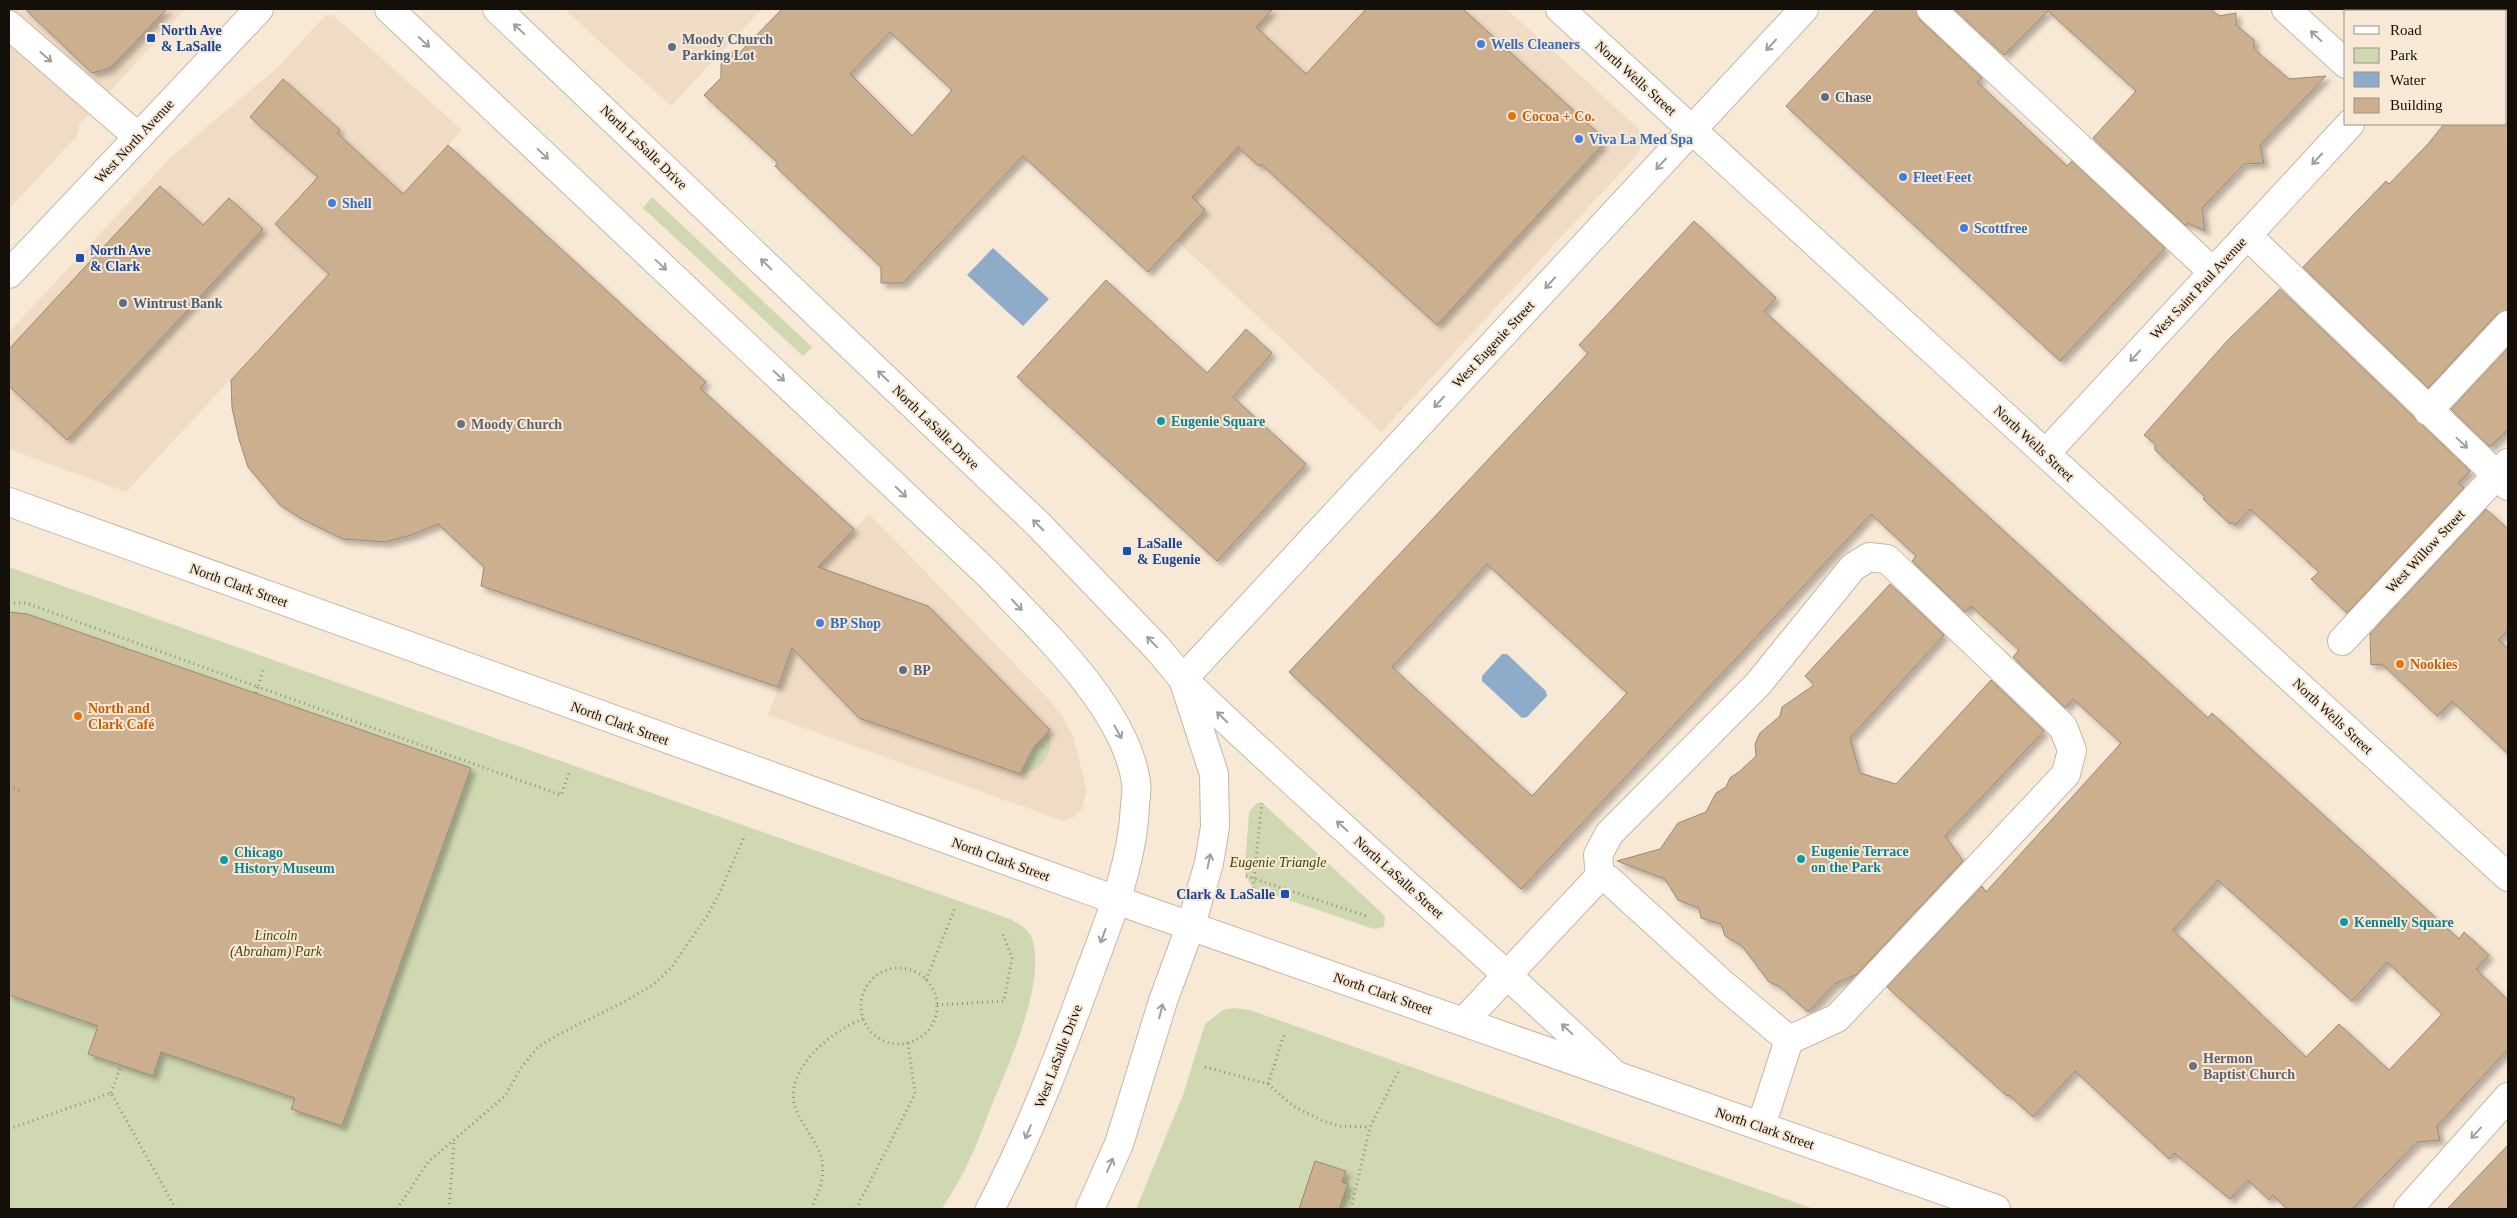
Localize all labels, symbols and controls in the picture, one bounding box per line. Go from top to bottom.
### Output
legend [2344,10,2507,125]
text: Road [2390,22,2422,38]
place label: North Ave & LaSalle [161,23,222,54]
one-way arrow [513,23,526,35]
one-way arrow [2309,31,2322,42]
marker: North Ave & LaSalle [145,32,157,44]
place label: Moody Church Parking Lot [682,32,773,63]
one-way arrow [418,36,431,48]
place label: Wells Cleaners [1491,37,1581,52]
marker: Wells Cleaners [1475,38,1487,50]
street label: North Wells Street [1592,38,1679,119]
one-way arrow [1765,38,1777,51]
marker: Moody Church Parking Lot [666,41,678,53]
text: Park [2390,47,2418,63]
one-way arrow [39,51,52,63]
text: Water [2390,72,2425,88]
place label: Chase [1835,90,1872,105]
marker: Chase [1819,91,1831,103]
street label: West North Avenue [92,96,177,186]
text: Building [2390,97,2443,113]
street label: North LaSalle Drive [597,102,690,192]
place label: Cocoa + Co. [1522,109,1595,124]
marker: Cocoa + Co. [1506,110,1518,122]
place label: Viva La Med Spa [1589,132,1693,147]
marker: Viva La Med Spa [1573,133,1585,145]
one-way arrow [536,148,549,160]
one-way arrow [2311,153,2323,166]
one-way arrow [1655,158,1667,170]
place label: Fleet Feet [1913,170,1972,185]
marker: Fleet Feet [1897,171,1909,183]
place label: Shell [342,196,372,211]
marker: Shell [326,197,338,209]
place label: Scottfree [1974,221,2027,236]
marker: Scottfree [1958,222,1970,234]
street label: West Saint Paul Avenue [2147,234,2249,342]
place label: North Ave & Clark [90,243,151,274]
marker: North Ave & Clark [74,252,86,264]
one-way arrow [759,258,772,270]
one-way arrow [655,259,667,271]
one-way arrow [1544,277,1556,289]
place label: Wintrust Bank [133,296,223,311]
marker: Wintrust Bank [117,297,129,309]
street label: West Eugenie Street [1449,298,1538,391]
one-way arrow [2129,350,2141,362]
one-way arrow [773,370,786,382]
one-way arrow [877,370,890,382]
street label: North LaSalle Drive [889,382,982,472]
one-way arrow [1433,395,1445,408]
street label: North Wells Street [1991,403,2077,484]
place label: Eugenie Square [1171,414,1265,429]
marker: Eugenie Square [1155,415,1167,427]
place label: Moody Church [471,417,562,432]
marker: Moody Church [455,418,467,430]
one-way arrow [2456,437,2469,449]
one-way arrow [895,486,907,498]
street label: West Willow Street [2383,506,2468,596]
one-way arrow [1032,519,1045,531]
place label: LaSalle & Eugenie [1137,536,1200,567]
marker: LaSalle & Eugenie [1121,545,1133,557]
street label: North Clark Street [188,561,290,610]
one-way arrow [1011,599,1023,611]
place label: BP Shop [830,616,881,631]
marker: BP Shop [814,617,826,629]
one-way arrow [1145,636,1158,648]
place label: Nookies [2410,657,2458,672]
marker: Nookies [2394,658,2406,670]
place label: BP [913,663,931,678]
marker: BP [897,664,909,676]
street label: North Wells Street [2290,676,2376,757]
street label: North Clark Street [569,699,671,748]
place label: North and Clark Café [88,701,155,732]
marker: North and Clark Café [72,710,84,722]
one-way arrow [1216,711,1229,723]
one-way arrow [1113,724,1123,739]
one-way arrow [1336,821,1349,832]
street label: North LaSalle Street [1351,833,1447,922]
street label: North Clark Street [950,835,1052,884]
place label: Eugenie Terrace on the Park [1811,844,1909,875]
place label: Chicago History Museum [234,845,335,876]
one-way arrow [1205,853,1214,869]
marker: Eugenie Terrace on the Park [1795,853,1807,865]
marker: Chicago History Museum [218,854,230,866]
park label: Eugenie Triangle [1229,855,1326,870]
place label: Clark & LaSalle [1176,887,1275,902]
marker: Clark & LaSalle [1279,888,1291,900]
place label: Kennelly Square [2354,915,2454,930]
marker: Kennelly Square [2338,916,2350,928]
park label: Lincoln (Abraham) Park [230,928,323,960]
one-way arrow [1098,928,1107,943]
street label: North Clark Street [1332,970,1434,1017]
street label: West LaSalle Drive [1032,1002,1085,1110]
one-way arrow [1157,1003,1166,1019]
one-way arrow [1560,1023,1573,1035]
place label: Hermon Baptist Church [2203,1051,2295,1082]
marker: Hermon Baptist Church [2187,1060,2199,1072]
street label: North Clark Street [1714,1105,1816,1152]
one-way arrow [1022,1124,1032,1139]
one-way arrow [2470,1127,2482,1140]
one-way arrow [1105,1158,1115,1173]

